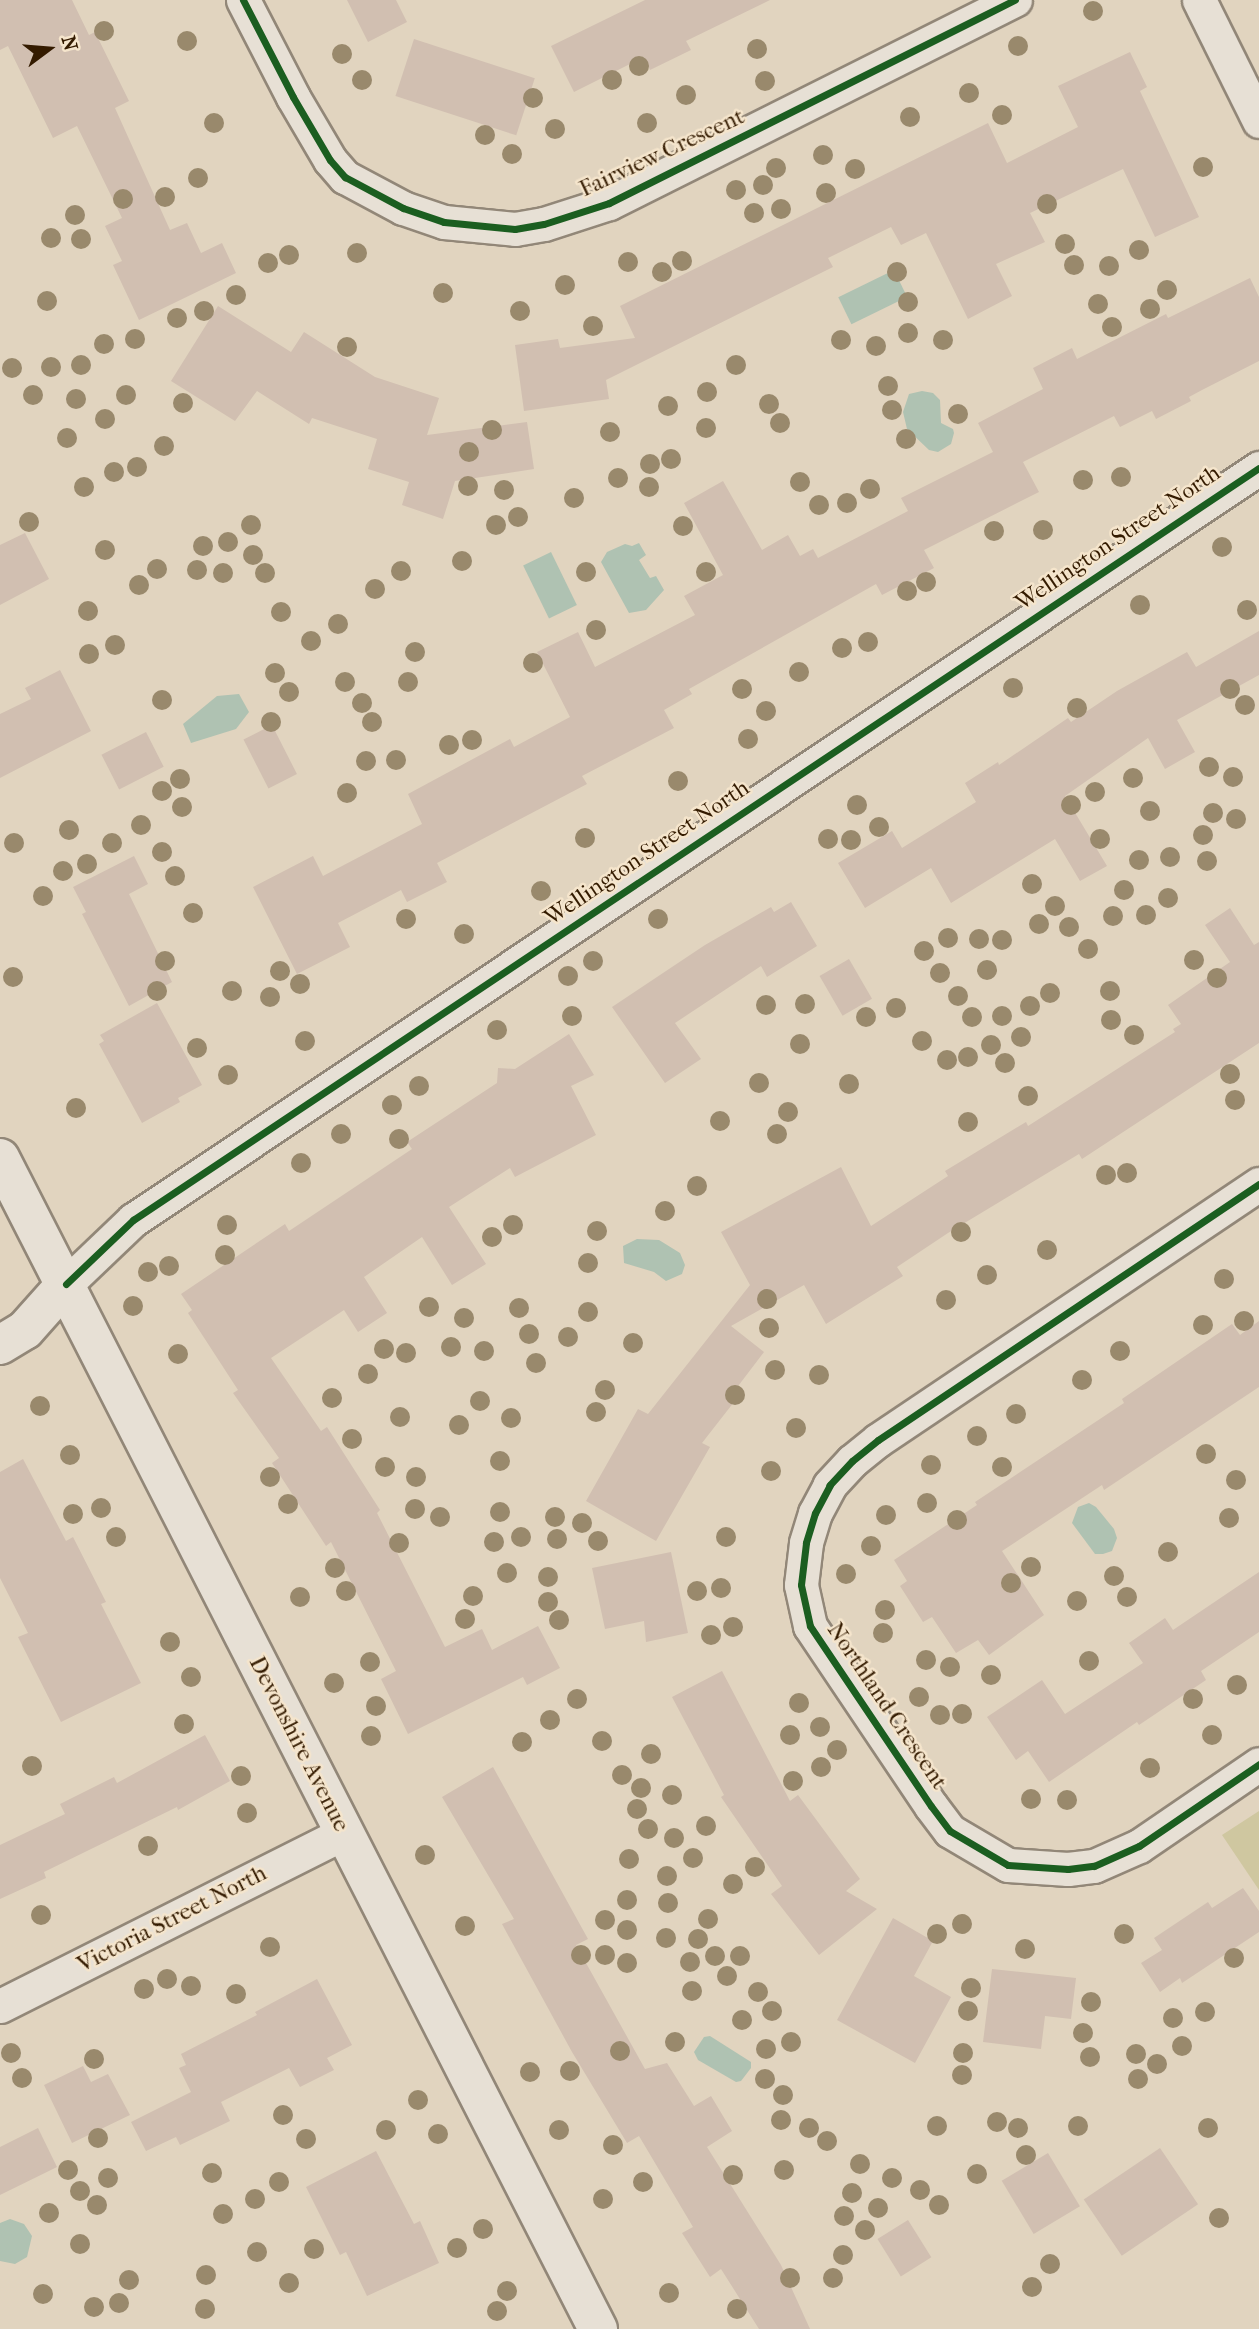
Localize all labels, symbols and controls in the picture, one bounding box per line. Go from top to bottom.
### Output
north arrow [14,14,84,84]
text: N [57,33,82,53]
street label: Fairview Crescent [575,103,749,203]
street label: Wellington Street North [1010,459,1226,617]
street label: Wellington Street North [539,774,755,932]
street label: Northland Crescent [821,1617,953,1795]
street label: Devonshire Avenue [243,1652,355,1836]
street label: Victoria Street North [73,1859,271,1979]

